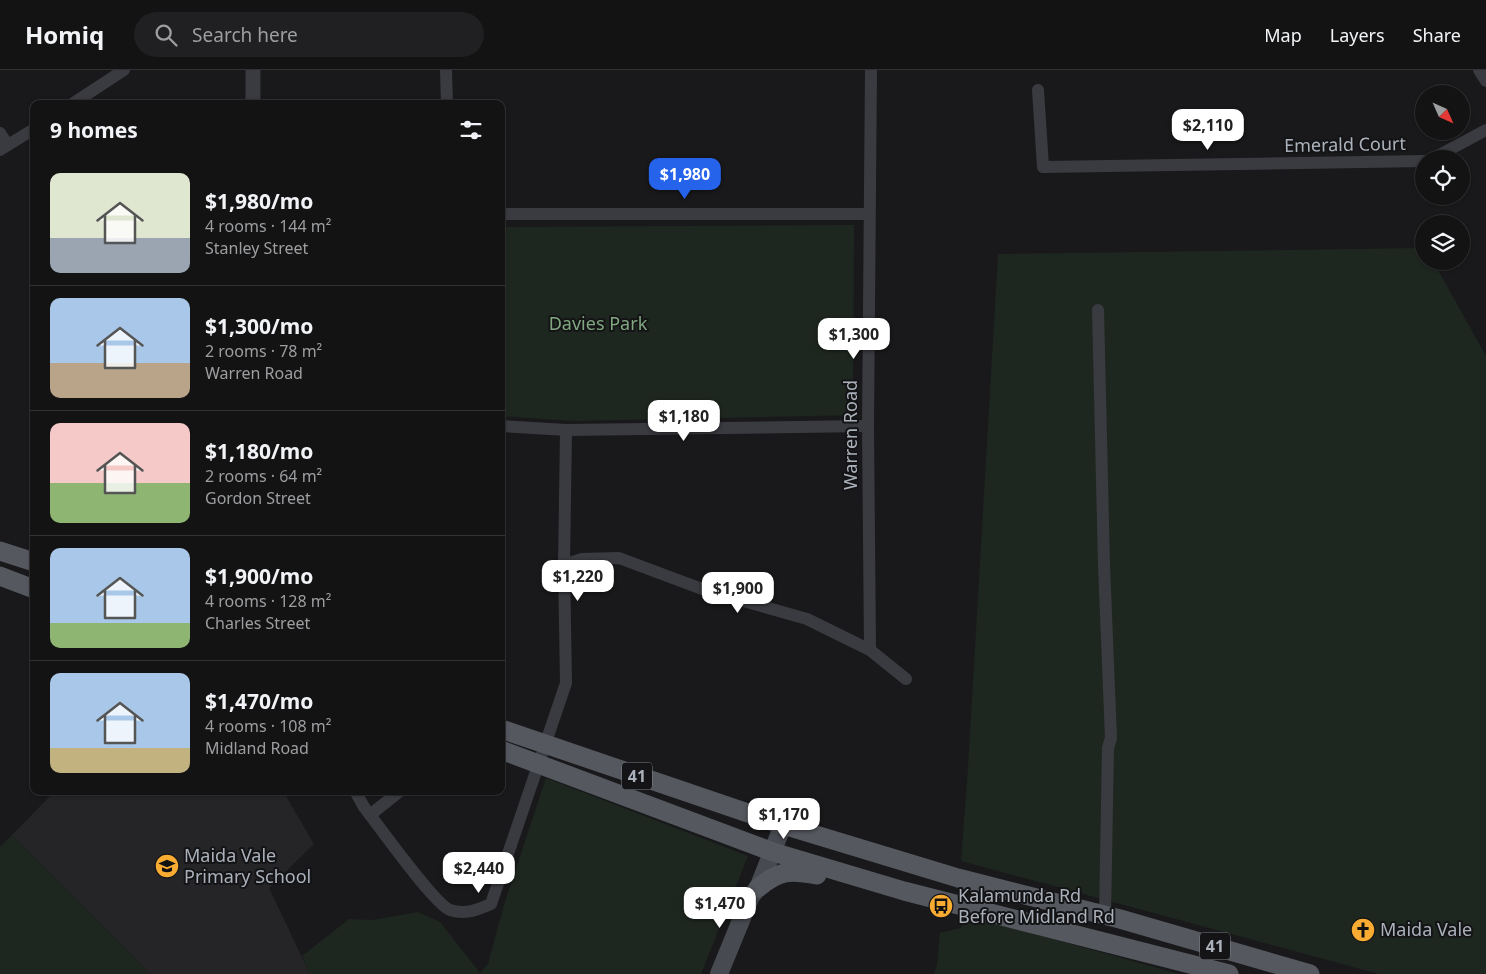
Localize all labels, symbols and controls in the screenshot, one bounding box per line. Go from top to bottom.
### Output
search box [134,12,484,57]
text: Homiq [25,18,104,51]
icon: search [152,21,180,49]
text: Search here [192,22,298,48]
text: Map [1264,23,1302,47]
text: Layers [1330,23,1385,47]
text: Share [1413,23,1461,47]
north arrow [1415,85,1470,140]
map controls [1415,85,1470,270]
pin: $2,110 [1167,108,1249,151]
text: $2,110 [1183,114,1233,136]
text: 9 homes [50,116,138,144]
icon: filters [457,116,485,144]
street label: Emerald Court [1284,131,1407,157]
button: locate [1415,150,1470,205]
pin: $1,980 [644,158,726,200]
text: $1,980 [660,163,710,185]
text: $1,980/mo [205,187,313,215]
icon: home [90,193,150,253]
text: 4 rooms · 144 m² [205,215,331,237]
button: layers [1415,215,1470,270]
text: Stanley Street [205,237,308,259]
park label: Davies Park [549,311,648,335]
text: $1,300/mo [205,312,313,340]
icon: home [90,318,150,378]
pin: $1,300 [813,318,895,360]
text: $1,300 [829,323,879,345]
text: 2 rooms · 78 m² [205,340,322,362]
text: Warren Road [205,362,303,384]
street label: Warren Road [838,380,862,490]
pin: $1,180 [643,400,725,442]
text: $1,180 [659,405,709,427]
text: $1,180/mo [205,437,313,465]
icon: home [90,443,150,503]
text: 2 rooms · 64 m² [205,465,322,487]
text: Gordon Street [205,487,311,509]
pin: $1,220 [537,560,619,602]
text: $1,900/mo [205,562,313,590]
text: $1,220 [553,565,603,587]
icon: home [90,568,150,628]
pin: $1,900 [697,572,779,614]
text: $1,900 [713,577,763,599]
text: 4 rooms · 128 m² [205,590,331,612]
text: Charles Street [205,612,310,634]
text: $1,470/mo [205,687,313,715]
icon: home [90,693,150,753]
text: 4 rooms · 108 m² [205,715,331,737]
text: Midland Road [205,737,309,759]
road number: 41 [622,762,652,789]
pin: $1,170 [743,798,825,840]
text: $1,170 [759,803,809,825]
place label: Maida Vale Primary School [184,843,311,888]
pin: $2,440 [438,852,520,894]
school or university icon: Maida Vale Primary School [154,853,180,879]
text: $2,440 [454,857,504,879]
place label: Kalamunda Rd Before Midland Rd [958,883,1115,928]
pin: $1,470 [679,886,761,929]
text: $1,470 [695,892,745,914]
bus stop icon: Kalamunda Rd Before Midland Rd [928,893,954,919]
church icon: Maida Vale [1350,917,1376,943]
place label: Maida Vale [1380,917,1472,941]
road number: 41 [1200,932,1230,959]

